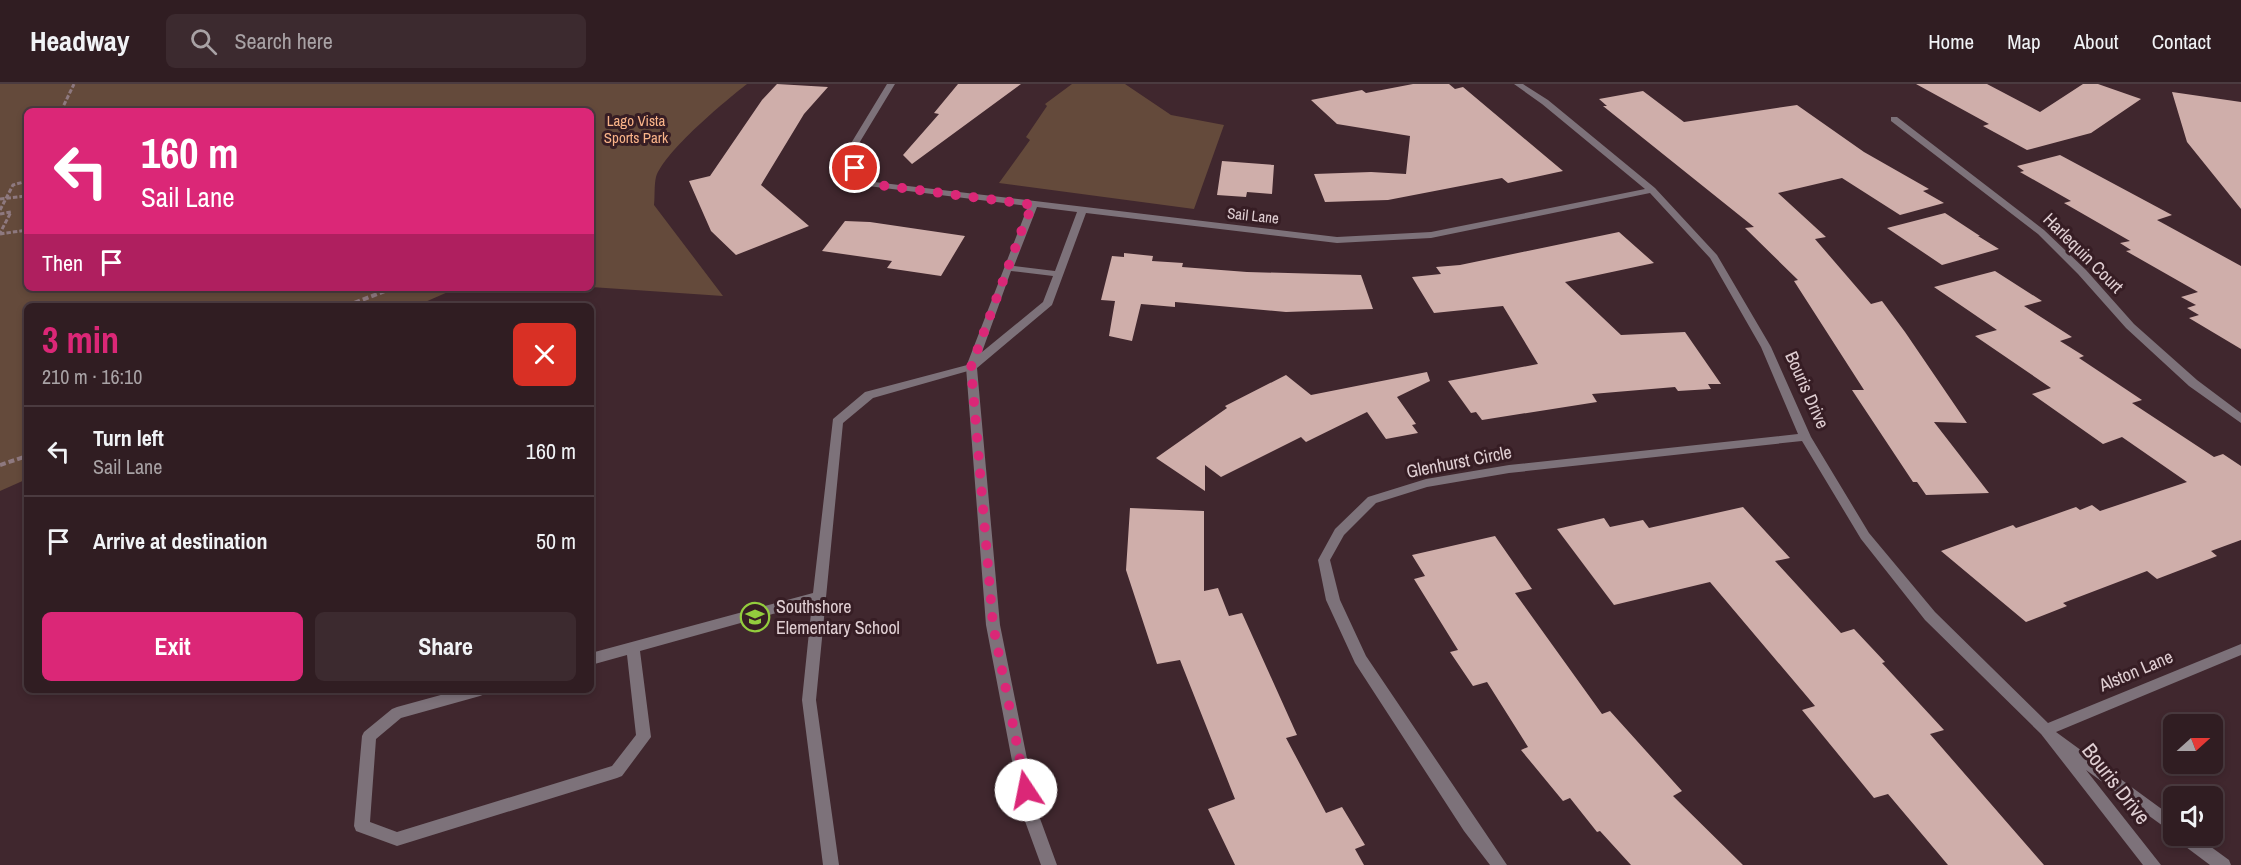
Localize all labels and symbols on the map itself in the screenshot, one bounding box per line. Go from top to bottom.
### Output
park label: Lago Vista Sports Park [604,110,669,148]
pin [829,142,880,193]
street label: Sail Lane [1226,202,1280,229]
street label: Harlequin Court [2038,207,2129,298]
street label: Bouris Drive [1779,347,1836,432]
street label: Glenhurst Circle [1404,439,1514,484]
place label: Southshore Elementary School [776,594,900,640]
school or university icon: Southshore Elementary School [739,601,771,633]
street label: Alston Lane [2094,644,2177,698]
north arrow [2163,714,2223,774]
street label: Bouris Drive [2076,737,2157,830]
position arrow [994,758,1058,822]

